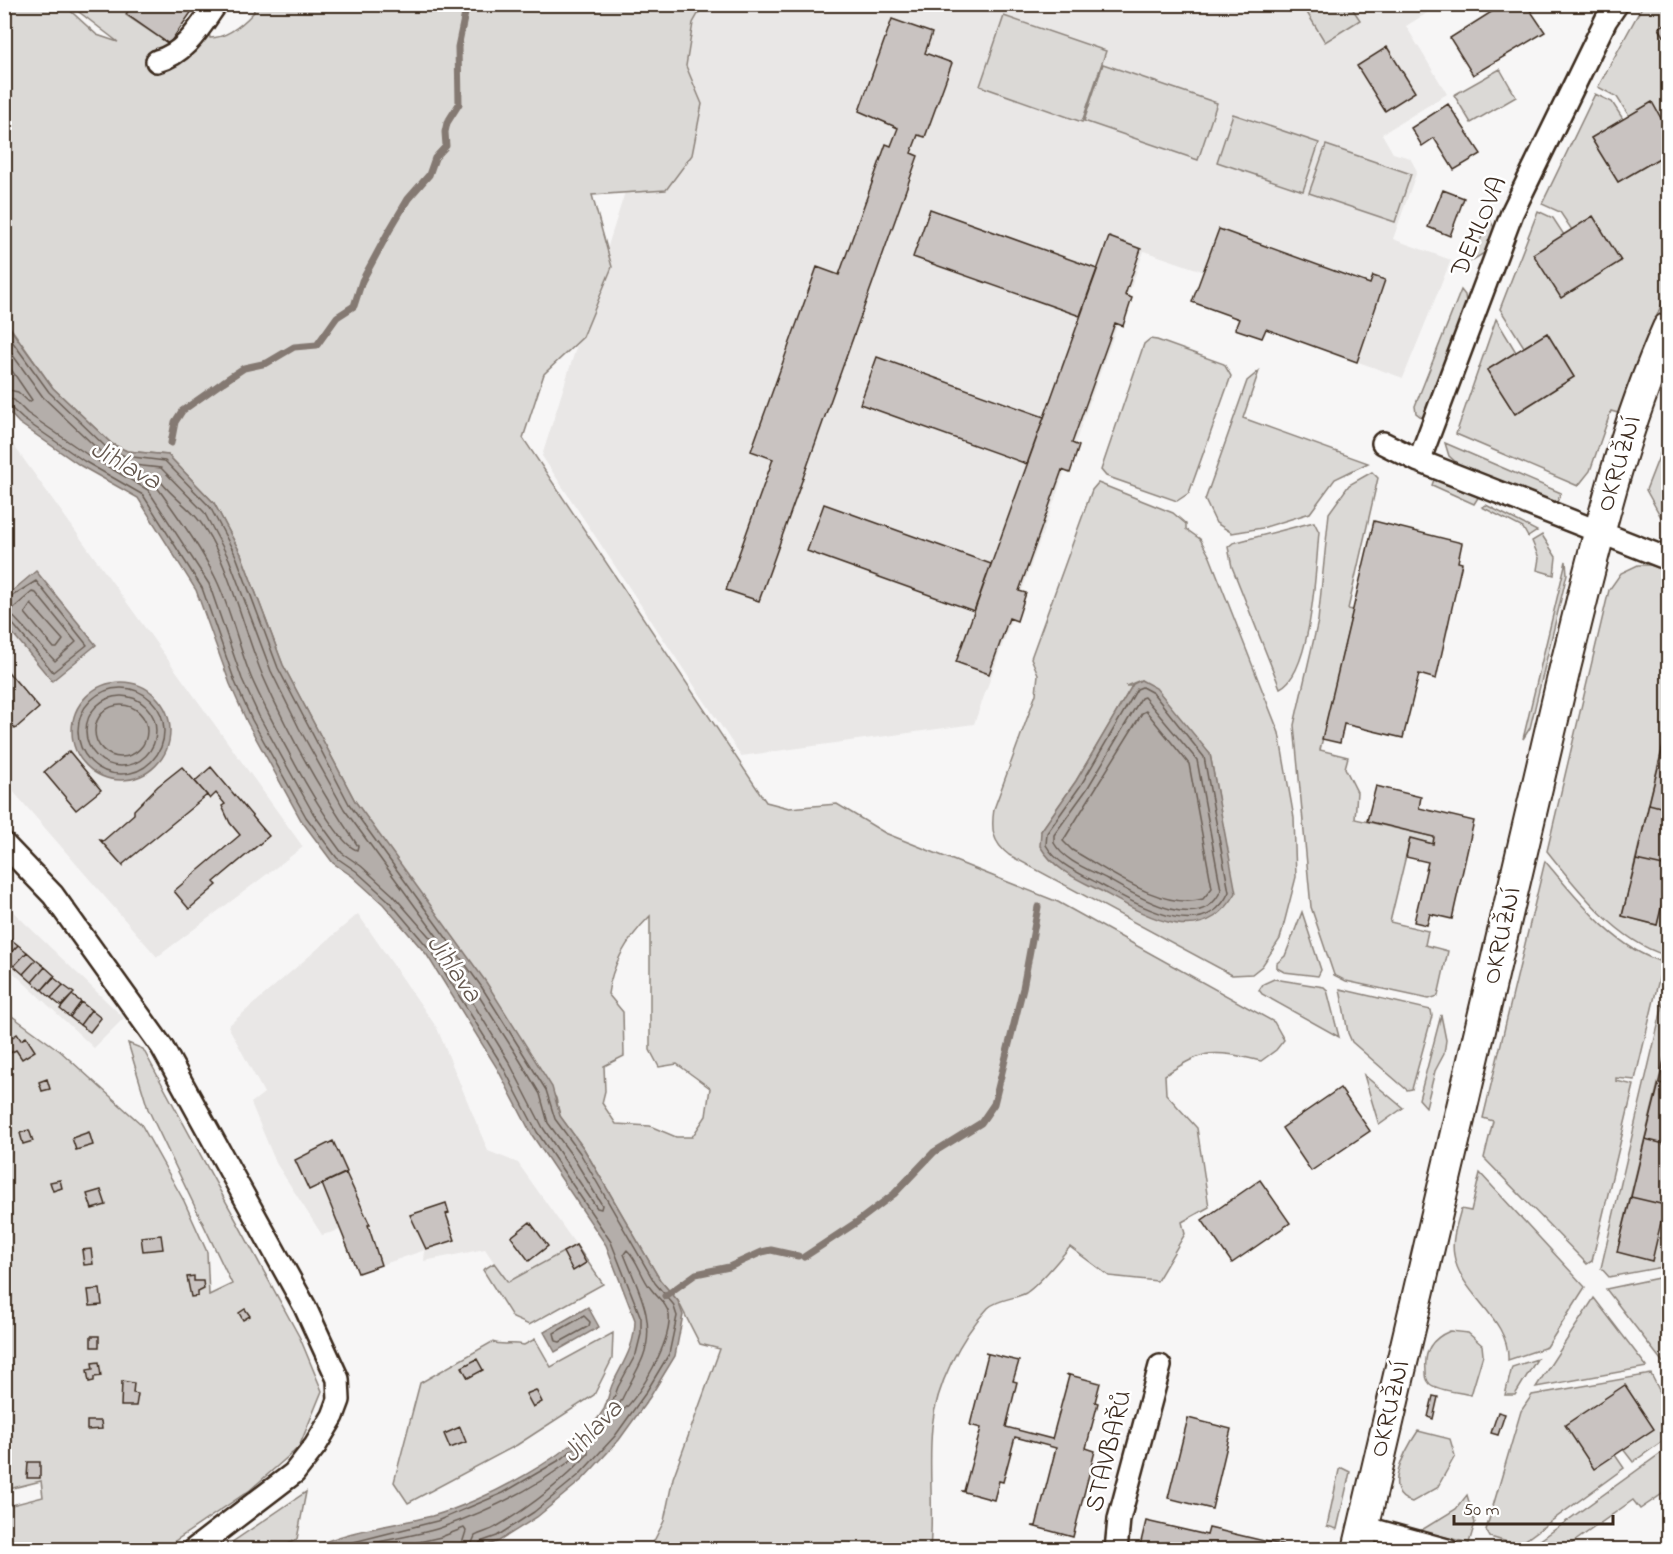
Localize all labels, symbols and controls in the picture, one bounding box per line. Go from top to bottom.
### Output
street label: DEMLOVA [1441,171,1518,284]
street label: OKRUŽNÍ [1587,411,1653,517]
water label: Jihlava [83,431,168,501]
street label: OKRUŽNÍ [1473,884,1533,988]
water label: Jihlava [416,927,491,1011]
street label: OKRUŽNÍ [1361,1356,1421,1462]
street label: STAVBAŘŮ [1077,1386,1143,1516]
water label: Jihlava [553,1391,633,1473]
scale bar [1454,1488,1613,1526]
text: 50 m [1463,1498,1500,1524]

